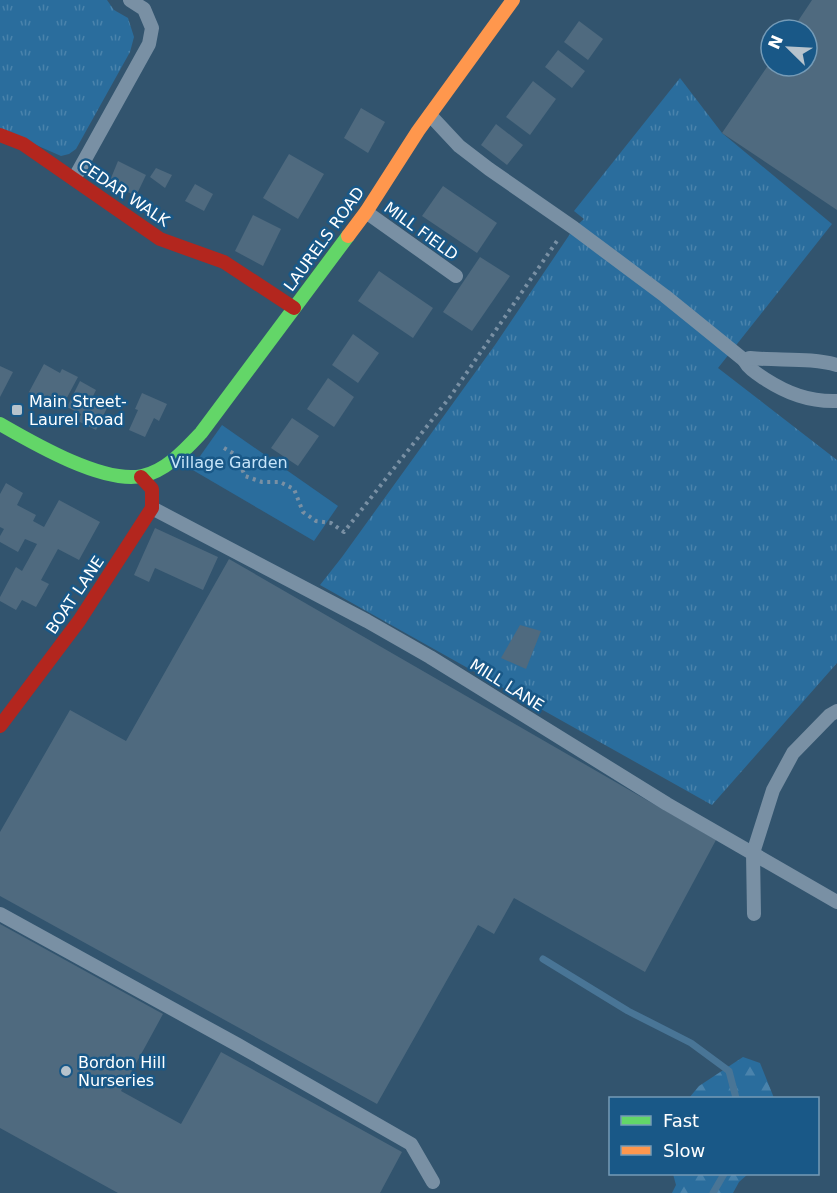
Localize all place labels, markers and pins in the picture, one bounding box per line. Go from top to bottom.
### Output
place label: Main Street- Laurel Road [29,392,127,429]
marker: Main Street- Laurel Road [10,403,24,417]
place label: Bordon Hill Nurseries [78,1053,166,1090]
marker: Bordon Hill Nurseries [59,1064,73,1078]

